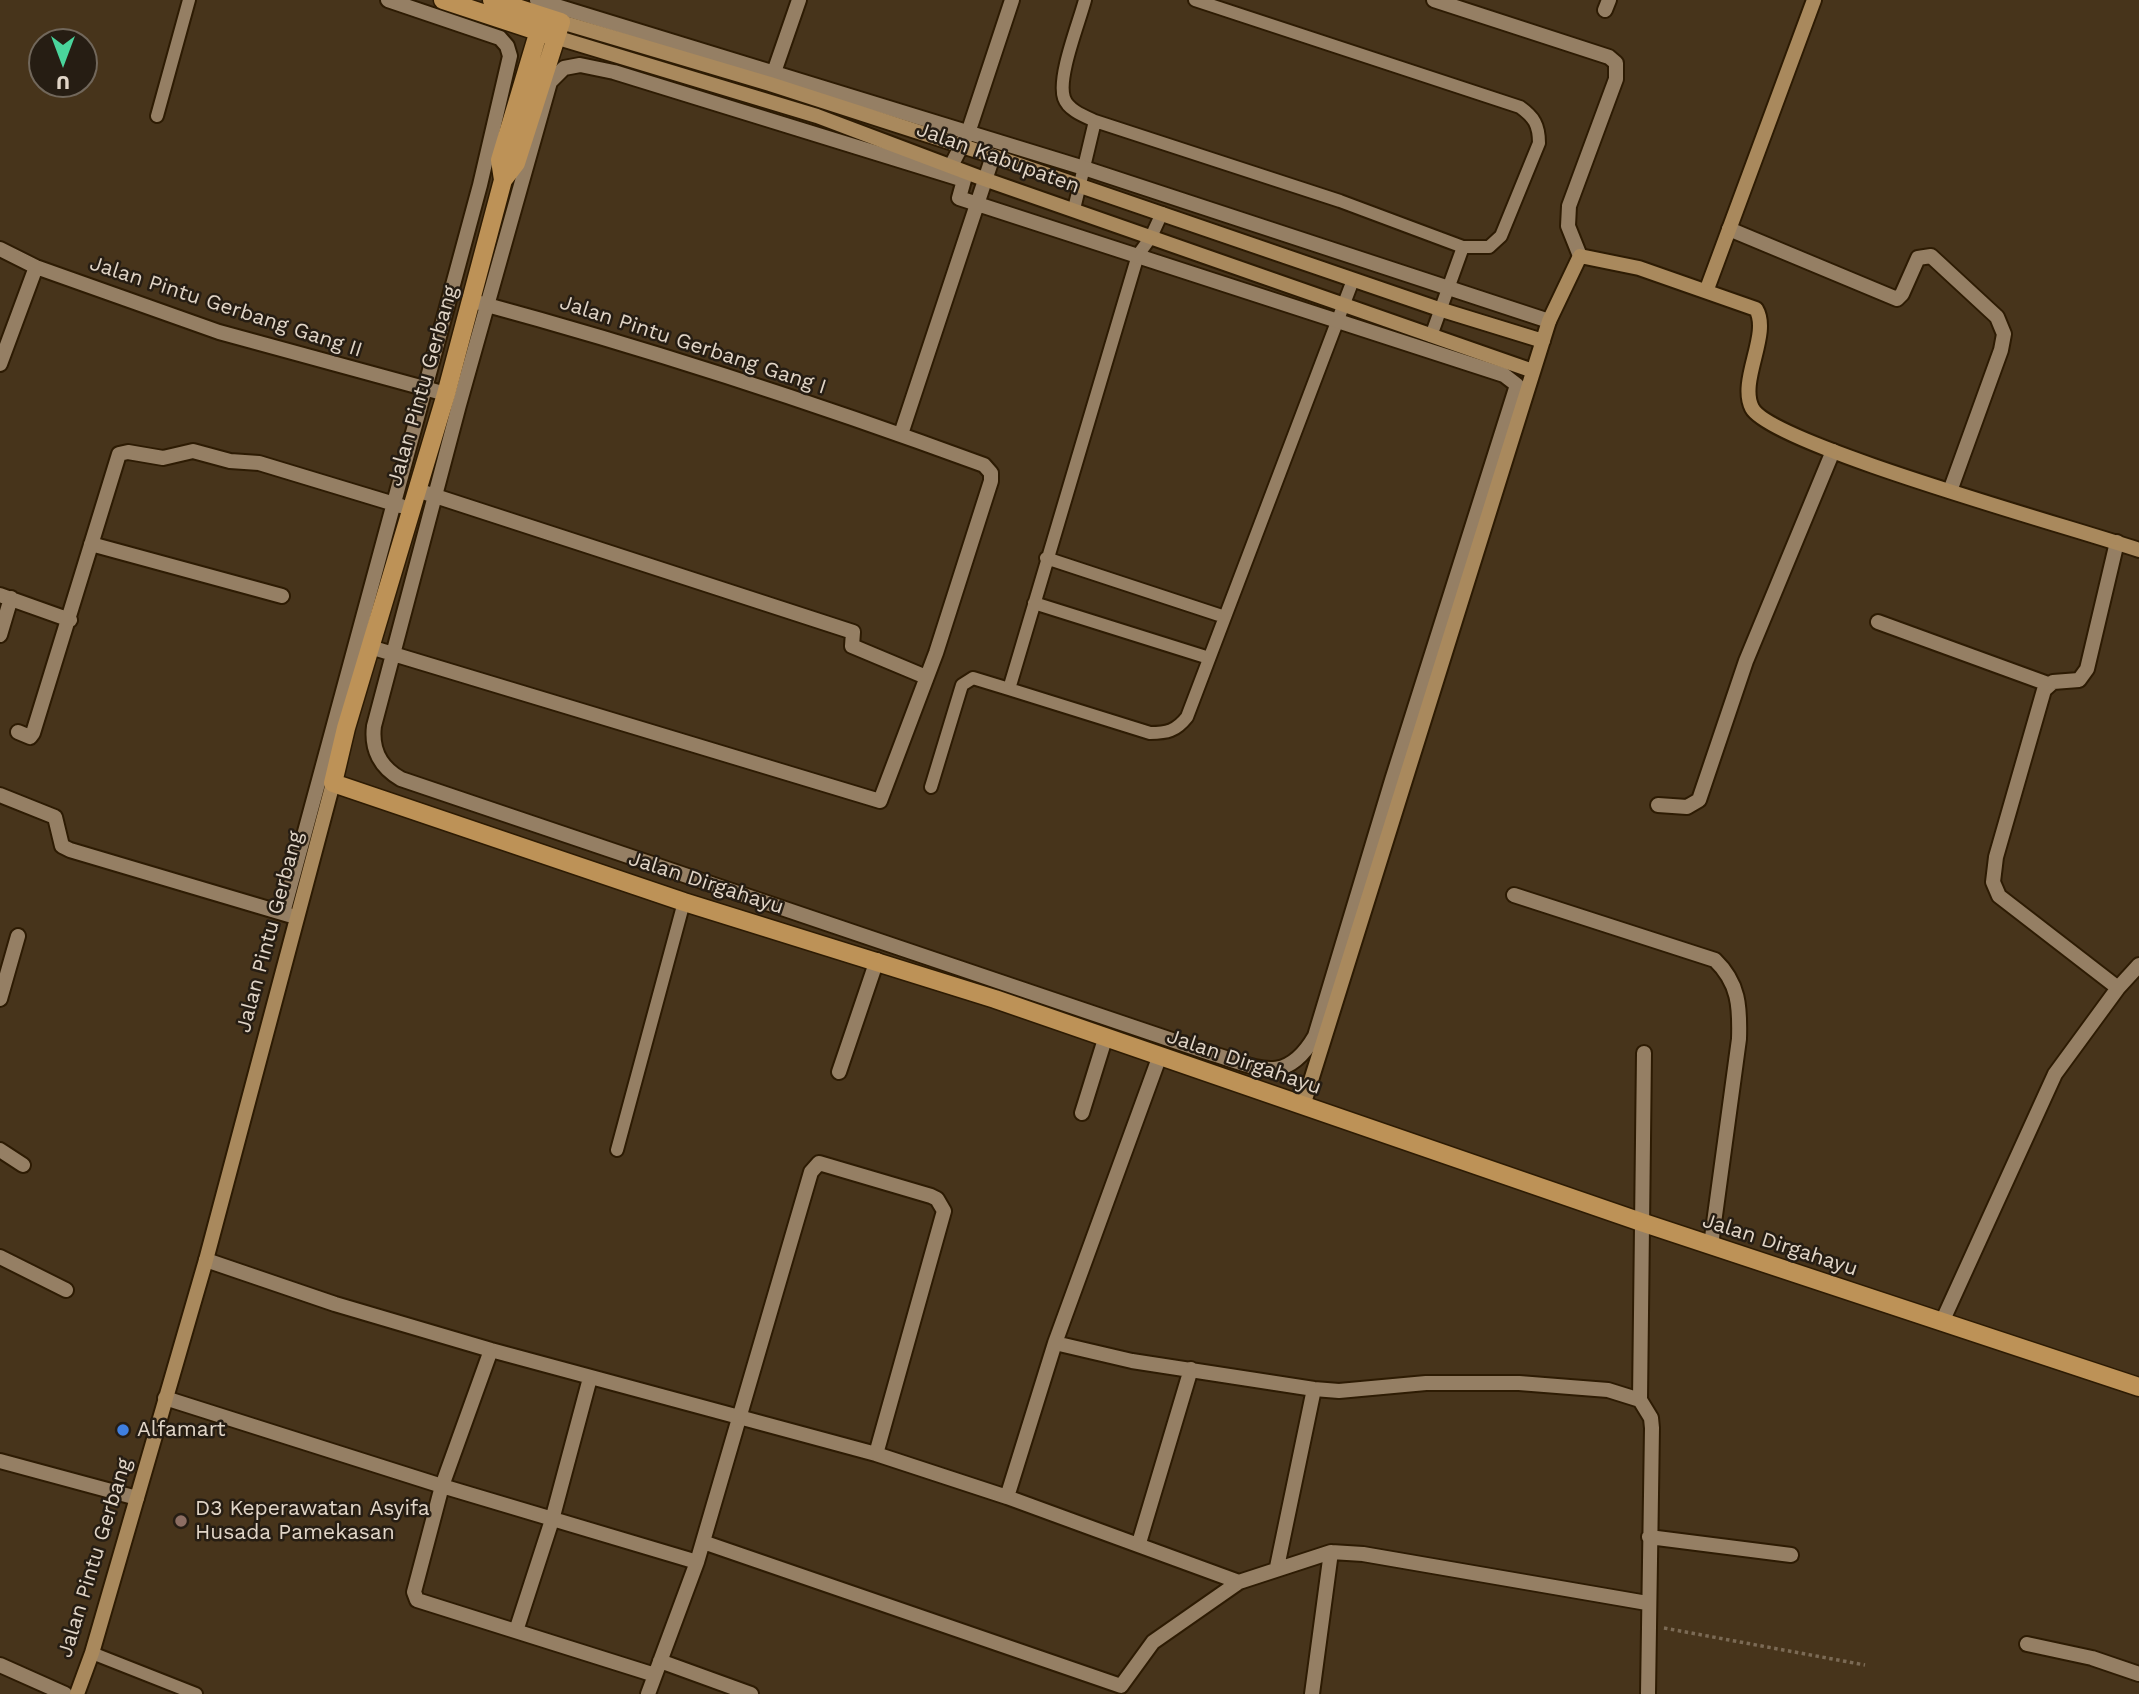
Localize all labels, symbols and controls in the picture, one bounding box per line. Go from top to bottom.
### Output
north arrow [28,28,98,98]
text: U [56,71,70,94]
street label: Jalan Kabupaten [913,117,1083,199]
street label: Jalan Pintu Gerbang Gang II [87,251,365,363]
street label: Jalan Pintu Gerbang [382,283,464,489]
street label: Jalan Pintu Gerbang Gang I [556,290,830,400]
street label: Jalan Pintu Gerbang [231,829,309,1035]
street label: Jalan Dirgahayu [625,846,787,920]
street label: Jalan Dirgahayu [1163,1024,1325,1100]
street label: Jalan Dirgahayu [1699,1208,1861,1282]
place label: Alfamart [137,1417,225,1443]
marker: Alfamart [115,1422,131,1438]
street label: Jalan Pintu Gerbang [53,1455,137,1661]
place label: D3 Keperawatan Asyifa Husada Pamekasan [195,1496,430,1546]
marker: D3 Keperawatan Asyifa Husada Pamekasan [173,1513,189,1529]

